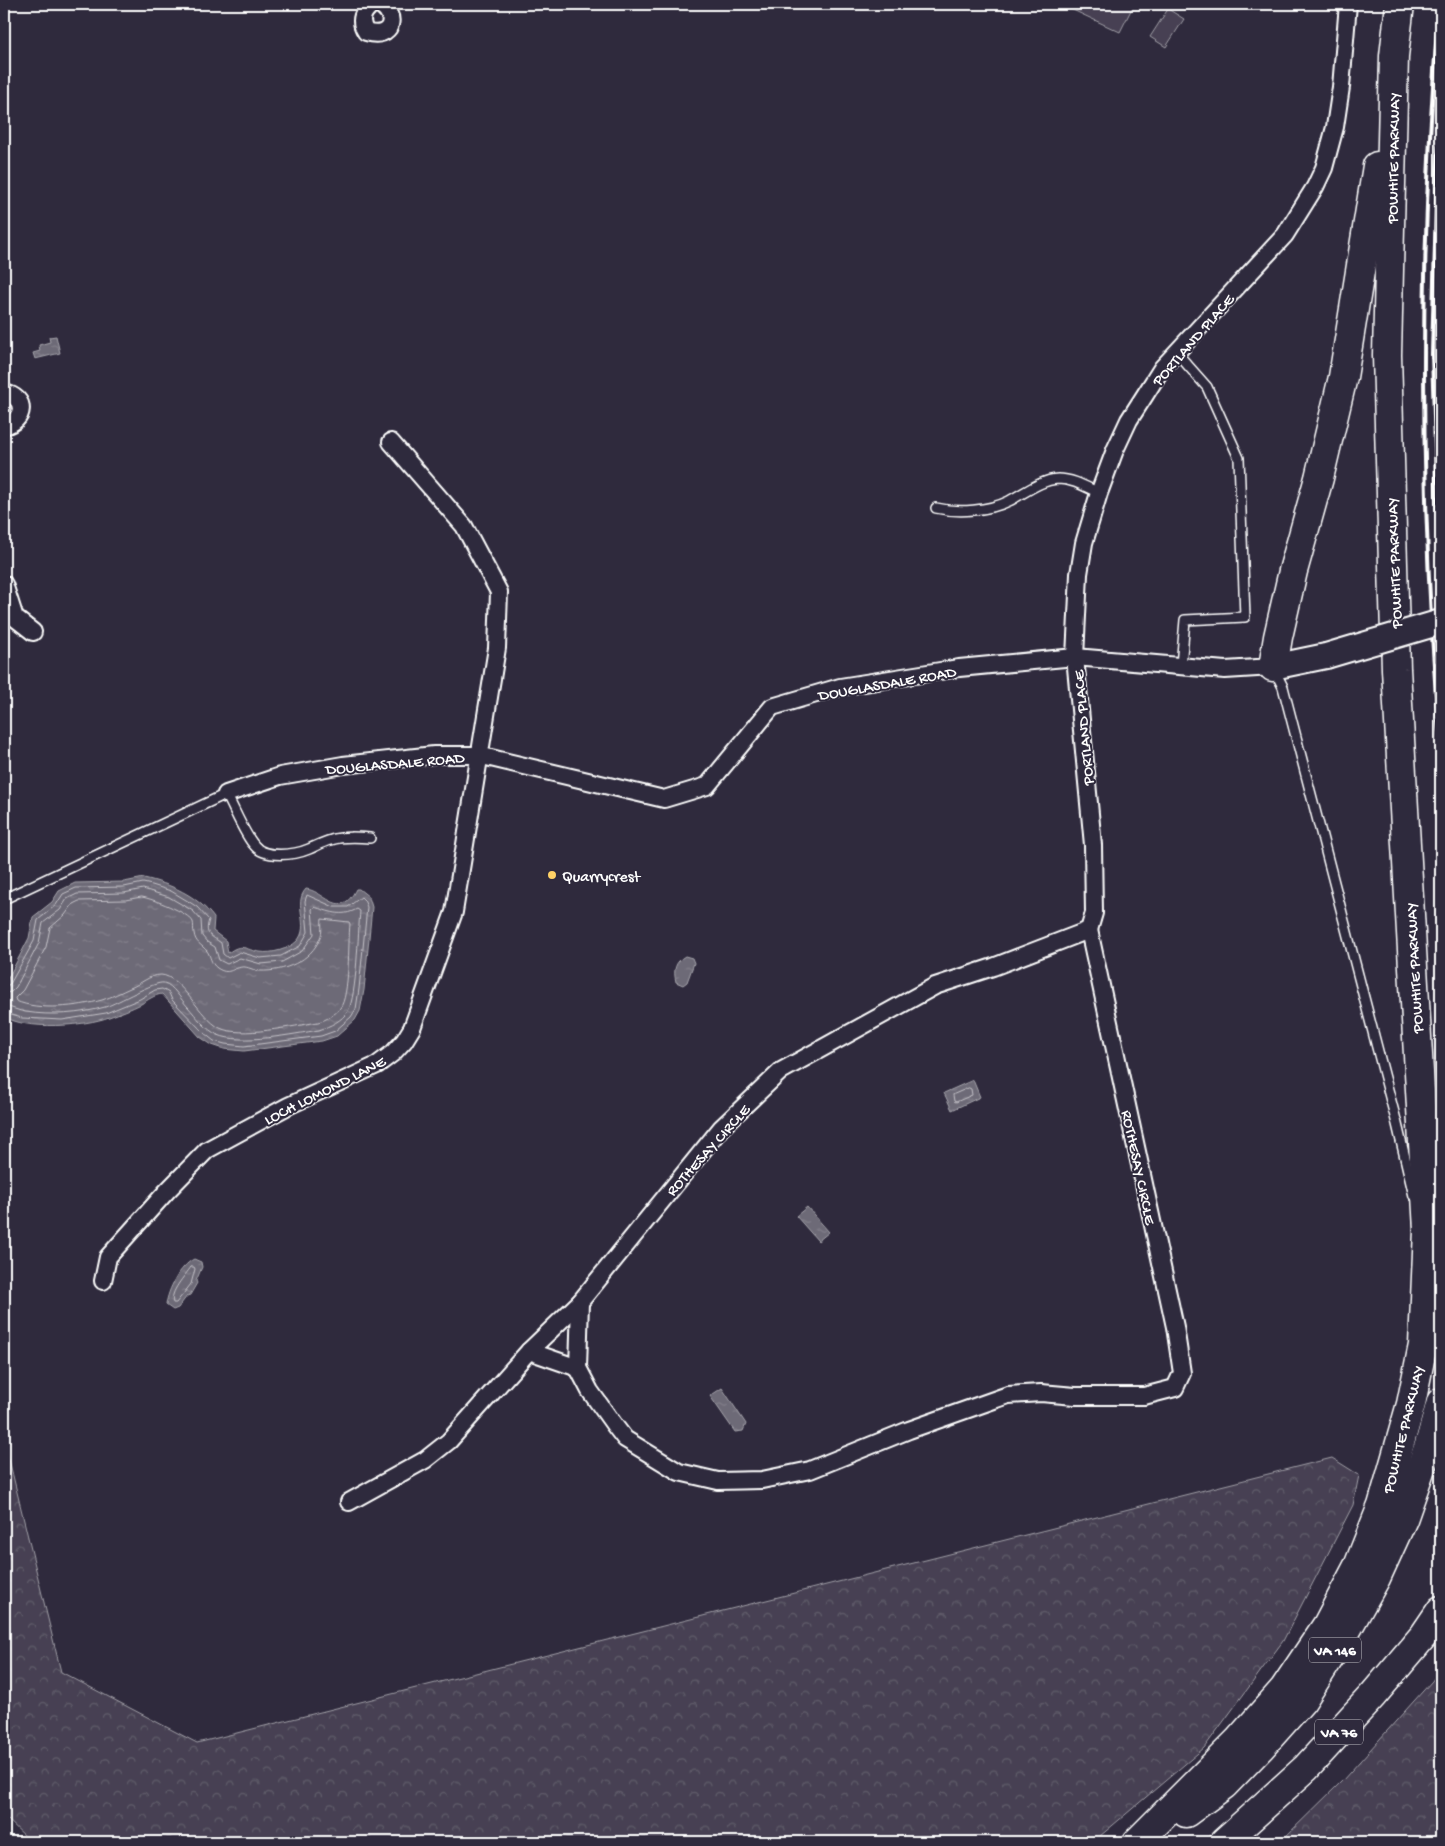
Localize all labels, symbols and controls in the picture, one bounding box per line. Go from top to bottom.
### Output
street label: POWHITE PARKWAY [1385,92,1406,225]
street label: PORTLAND PLACE [1149,291,1240,392]
street label: POWHITE PARKWAY [1385,497,1408,630]
street label: DOUGLASDALE ROAD [816,664,958,707]
street label: PORTLAND PLACE [1071,668,1100,787]
street label: DOUGLASDALE ROAD [324,750,466,781]
marker: Quarrycrest [546,869,558,881]
place label: Quarrycrest [562,869,642,888]
street label: POWHITE PARKWAY [1404,902,1429,1035]
street label: LOCH LOMOND LANE [262,1053,390,1131]
street label: ROTHESAY CIRCLE [663,1101,756,1201]
street label: ROTHESAY CIRCLE [1115,1109,1158,1228]
street label: POWHITE PARKWAY [1380,1364,1430,1497]
road number: VA 146 [1309,1638,1361,1662]
road number: VA 76 [1315,1720,1363,1744]

